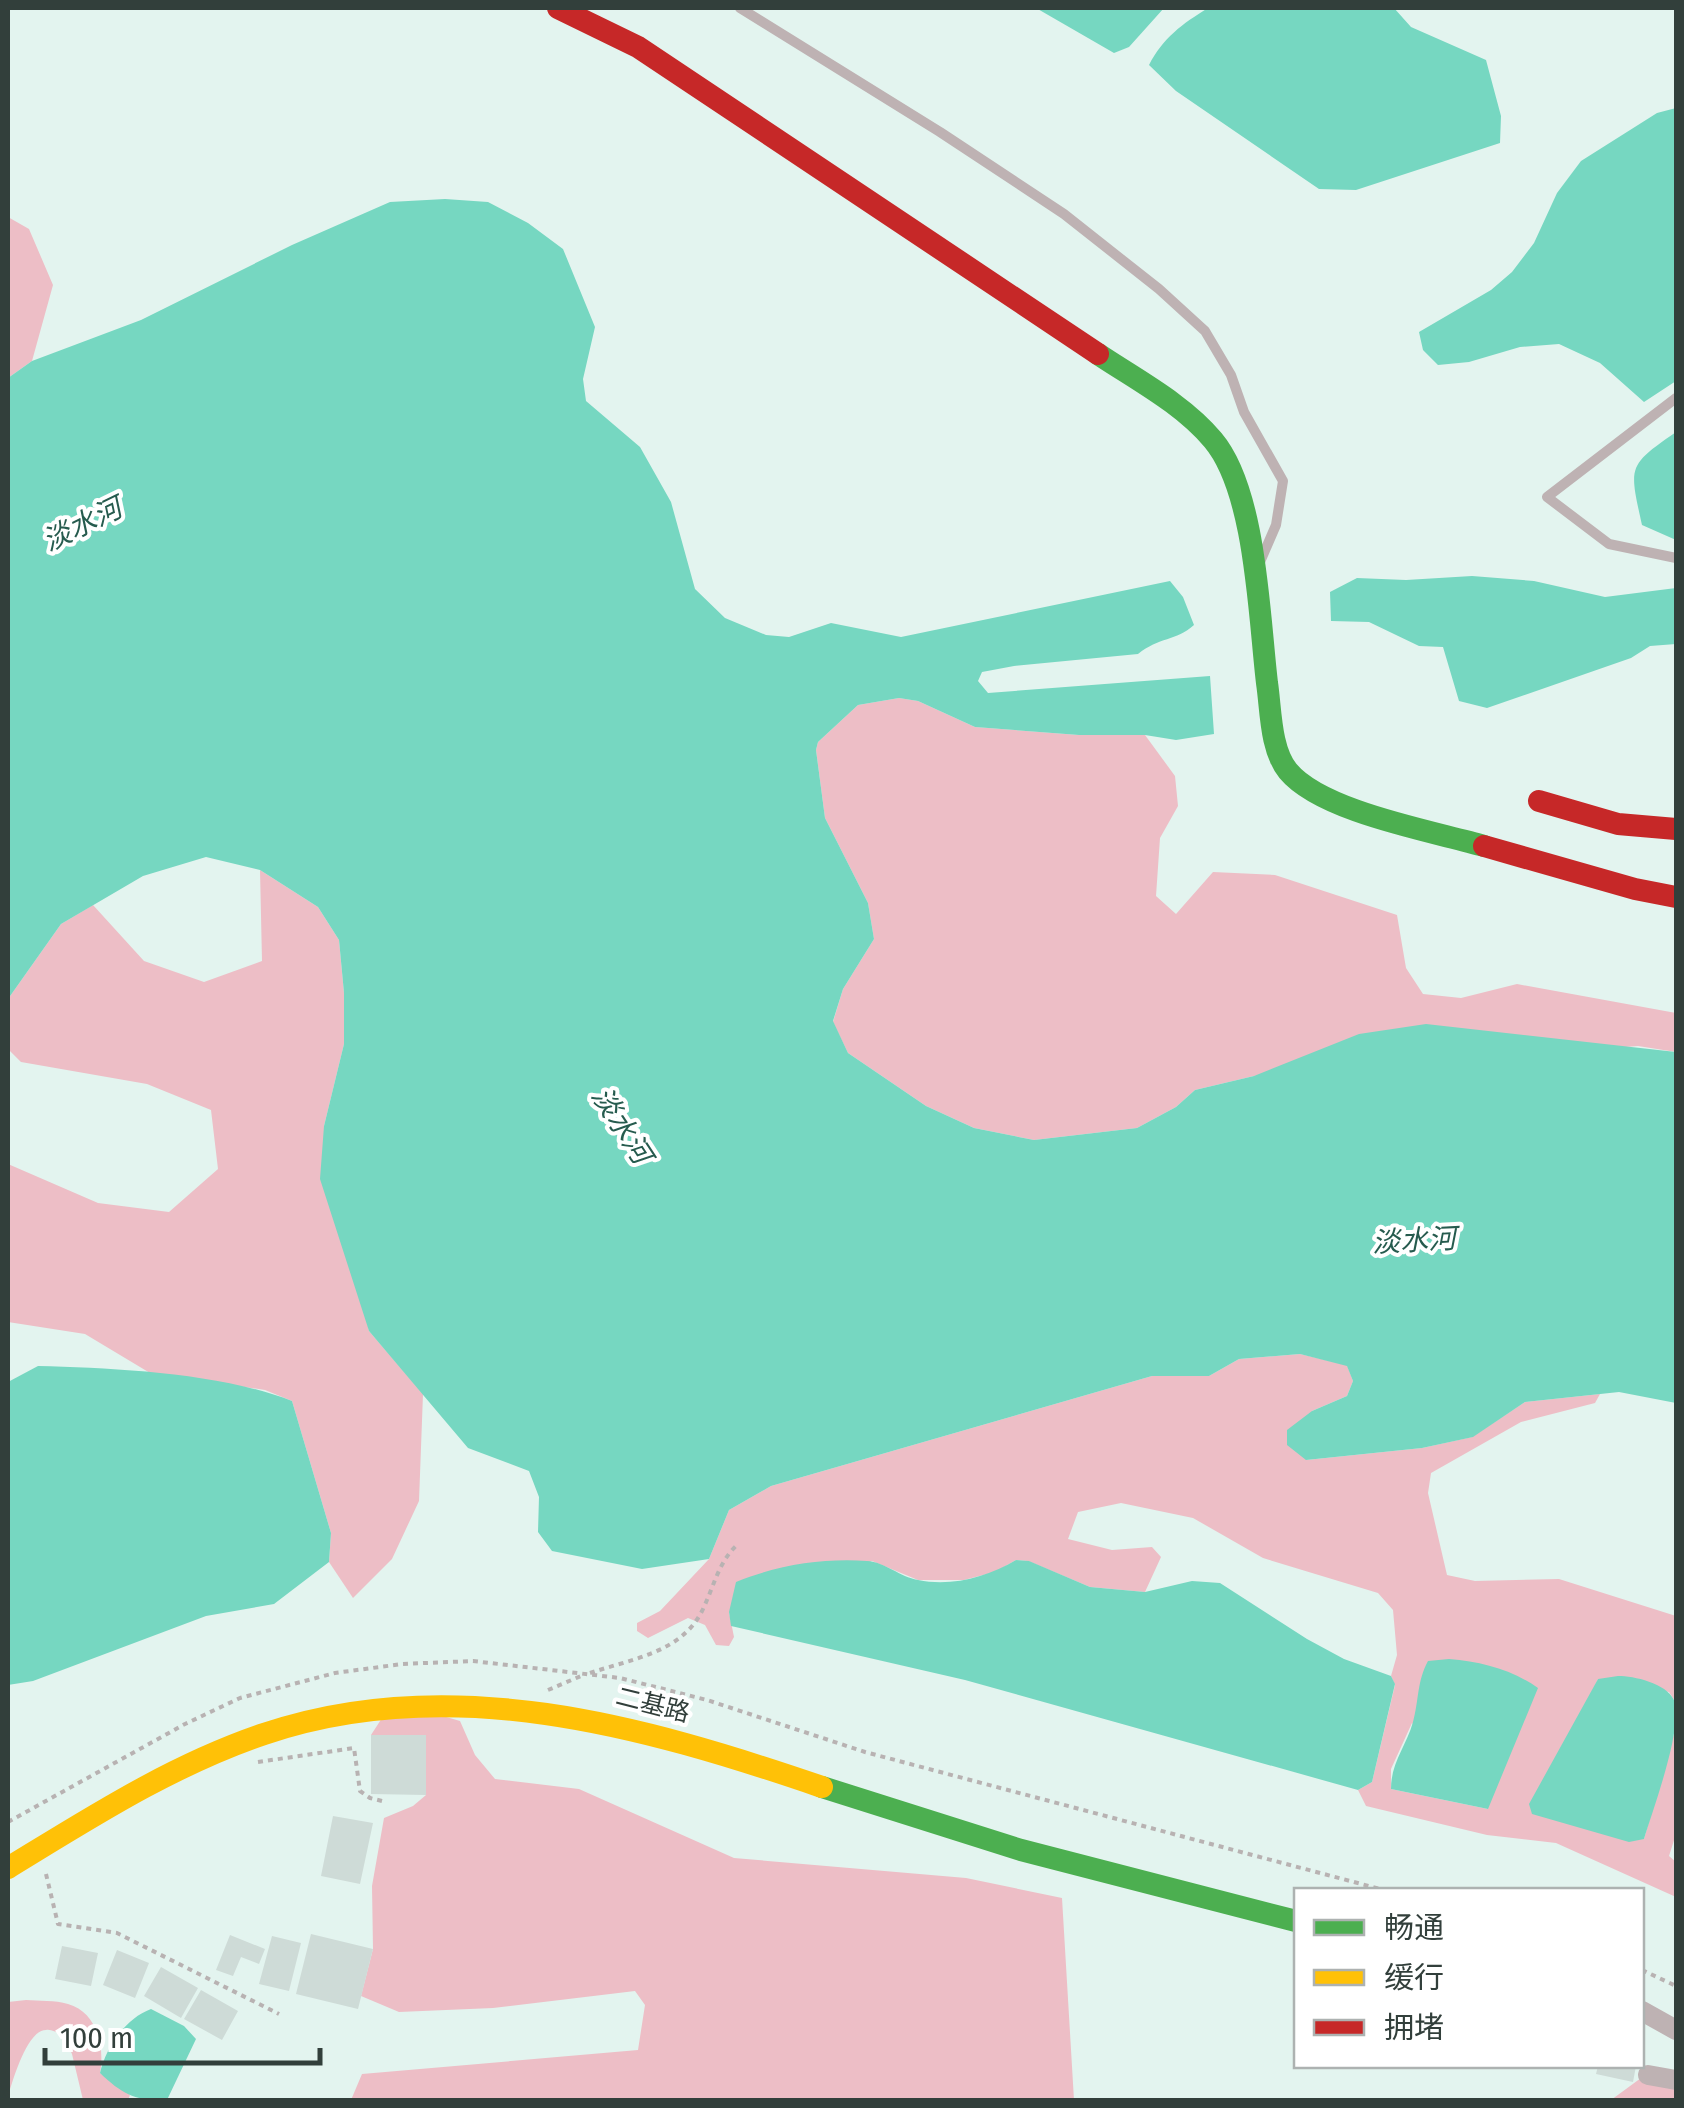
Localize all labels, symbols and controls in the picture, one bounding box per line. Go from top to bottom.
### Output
water label: 淡水河 [37,489,132,558]
water label: 淡水河 [585,1081,661,1174]
water label: 淡水河 [1371,1222,1462,1259]
street label: 二基路 [613,1681,693,1729]
legend [1294,1888,1644,2068]
text: 畅通 [1384,1910,1444,1946]
text: 缓行 [1384,1960,1444,1996]
scale bar [45,2003,320,2065]
text: 拥堵 [1384,2010,1444,2046]
text: 100 m [60,2020,133,2056]

